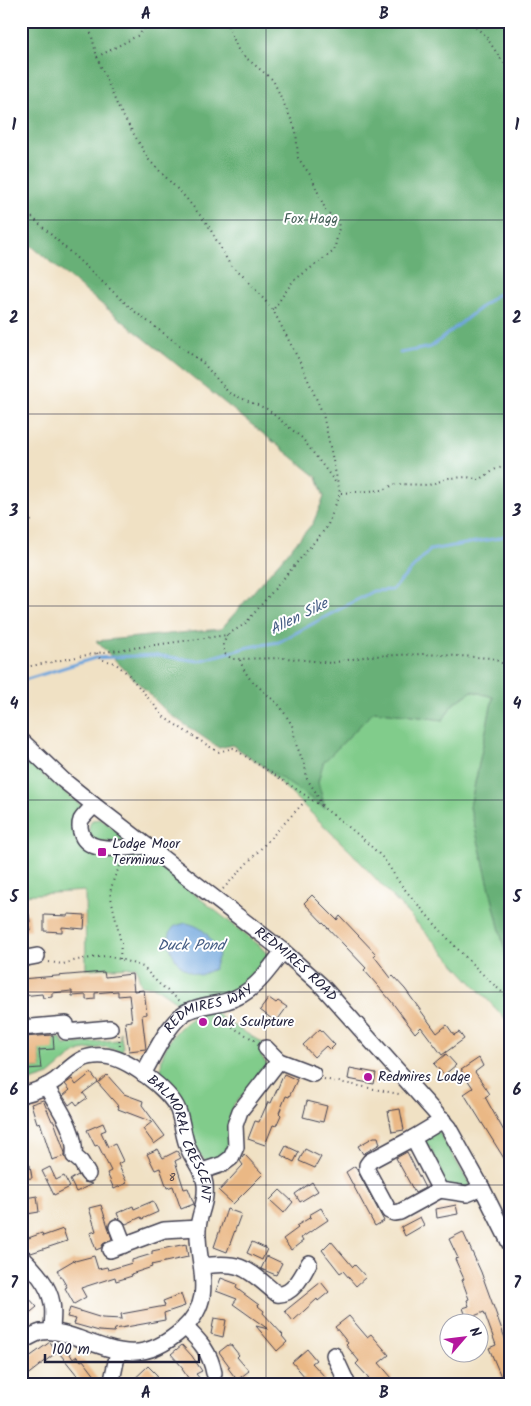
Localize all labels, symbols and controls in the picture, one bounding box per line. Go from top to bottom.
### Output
text: A [141,2,151,27]
text: B [379,2,389,27]
text: 1 [12,113,17,138]
text: 1 [515,113,520,138]
park label: Fox Hagg [284,208,338,230]
text: 2 [9,306,19,331]
text: 2 [512,306,522,331]
text: 3 [9,499,19,524]
text: 3 [512,499,522,524]
water label: Allen Sike [266,592,333,642]
text: 4 [10,692,19,717]
text: 4 [513,692,522,717]
place label: Lodge Moor Terminus [112,833,181,871]
marker: Lodge Moor Terminus [96,846,108,858]
text: 5 [9,885,20,910]
text: 5 [512,885,523,910]
street label: REDMIRES ROAD [249,922,342,1007]
water label: Duck Pond [157,934,228,958]
street label: REDMIRES WAY [159,979,259,1038]
place label: Oak Sculpture [213,1011,295,1033]
marker: Oak Sculpture [197,1016,209,1028]
place label: Redmires Lodge [378,1066,471,1088]
street label: BALMORAL CRESCENT [142,1069,216,1205]
marker: Redmires Lodge [362,1071,374,1083]
text: 6 [10,1078,19,1103]
text: 6 [513,1078,522,1103]
house number: 8 [169,1169,176,1187]
text: 7 [10,1271,18,1296]
text: 7 [513,1271,521,1296]
north arrow [438,1314,488,1364]
text: N [463,1323,486,1342]
scale bar [45,1331,199,1363]
text: 100 m [52,1338,90,1362]
text: A [141,1381,151,1406]
text: B [379,1381,389,1406]

